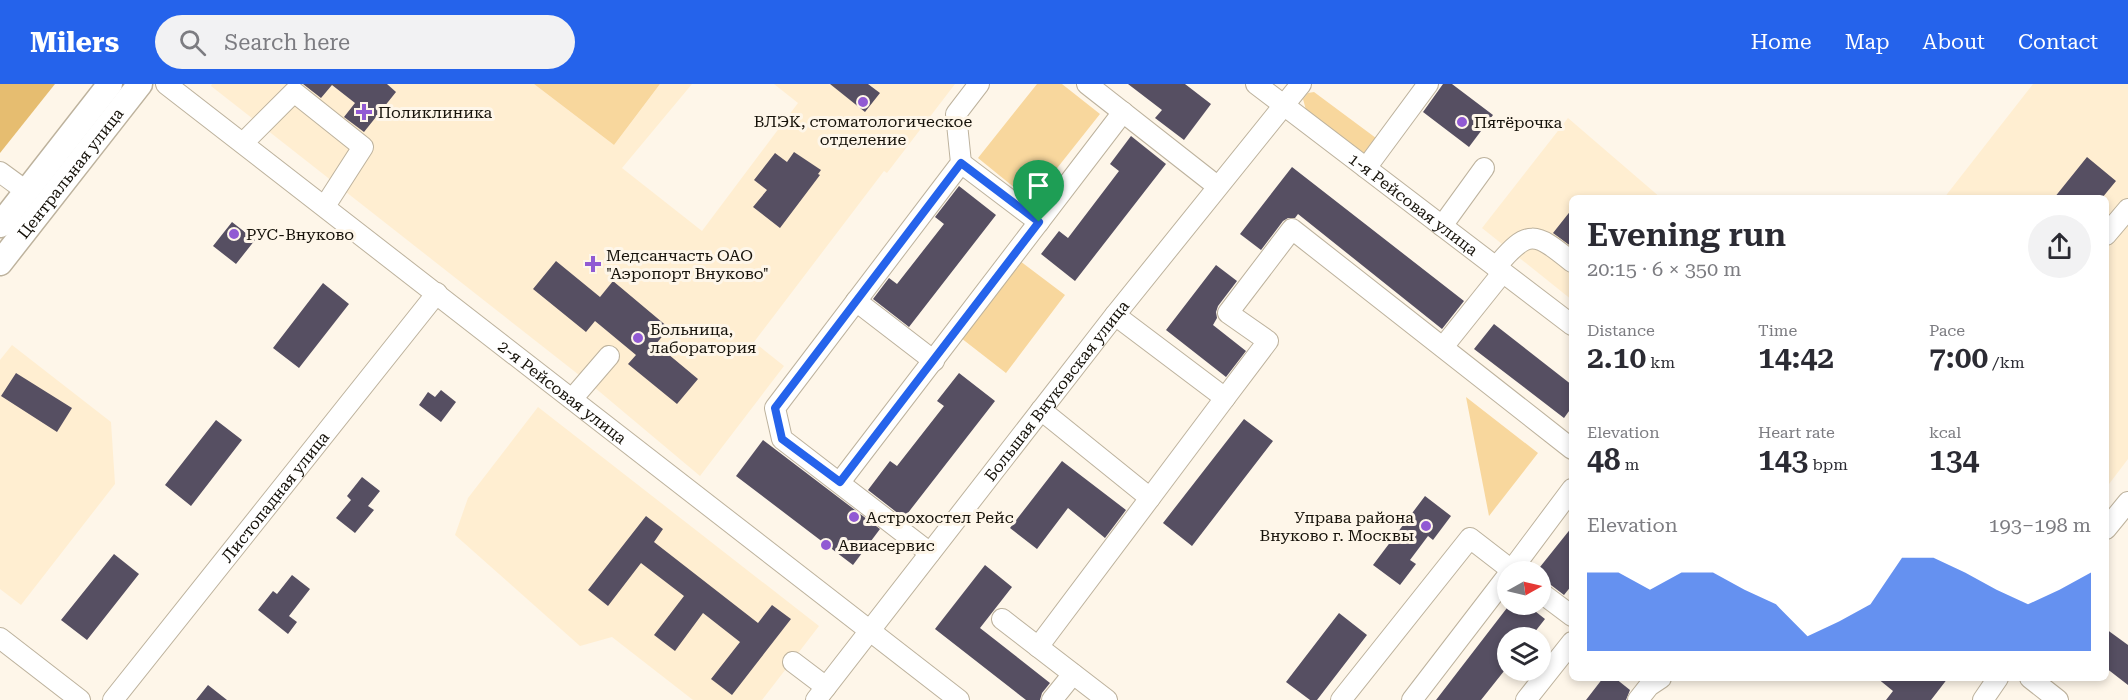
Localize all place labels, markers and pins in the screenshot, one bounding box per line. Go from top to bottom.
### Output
marker: ВЛЭК, стоматологическое отделение [856,95,870,109]
marker: Поликлиника [355,103,373,121]
place label: Поликлиника [378,103,493,122]
place label: ВЛЭК, стоматологическое отделение [754,112,972,149]
place label: Пятёрочка [1474,113,1562,132]
marker: Пятёрочка [1455,115,1469,129]
pin [1013,160,1064,222]
place label: РУС-Внуково [246,225,354,244]
marker: РУС-Внуково [227,227,241,241]
place label: Медсанчасть ОАО "Аэропорт Внуково" [606,246,769,283]
marker: Медсанчасть ОАО "Аэропорт Внуково" [584,255,602,273]
place label: Больница, лаборатория [650,320,756,357]
marker: Больница, лаборатория [631,331,645,345]
place label: Астрохостел Рейс [866,508,1014,527]
place label: Управа района Внуково г. Москвы [1259,508,1414,545]
marker: Астрохостел Рейс [847,510,861,524]
marker: Управа района Внуково г. Москвы [1419,519,1433,533]
place label: Авиасервис [838,536,935,555]
marker: Авиасервис [819,538,833,552]

